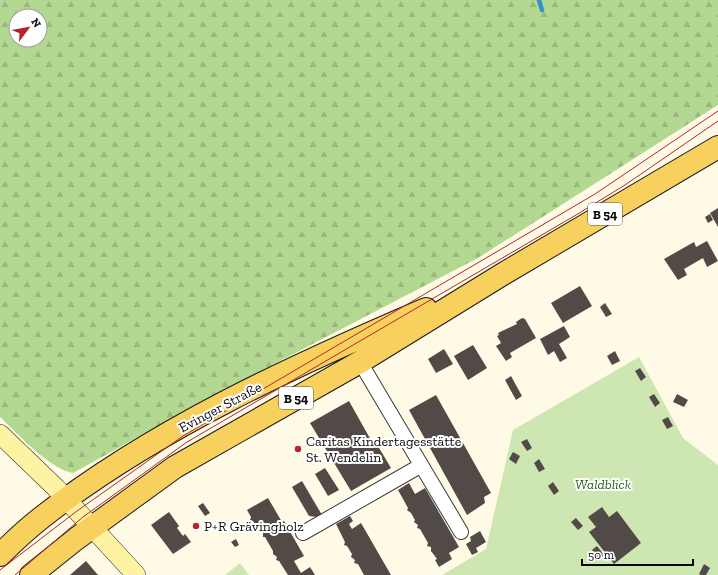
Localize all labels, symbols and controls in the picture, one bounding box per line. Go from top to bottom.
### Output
north arrow [8,8,48,48]
text: N [28,16,44,30]
road number: B 54 [588,203,622,225]
street label: Evinger Straße [176,378,265,436]
road number: B 54 [279,387,313,409]
place label: Caritas Kindertagesstätte St. Wendelin [306,433,462,466]
marker: Caritas Kindertagesstätte St. Wendelin [293,444,303,454]
park label: Waldblick [575,476,631,493]
place label: P+R Grävingholz [204,518,304,535]
marker: P+R Grävingholz [191,521,201,531]
scale bar [582,541,693,567]
text: 50 m [588,548,615,562]

